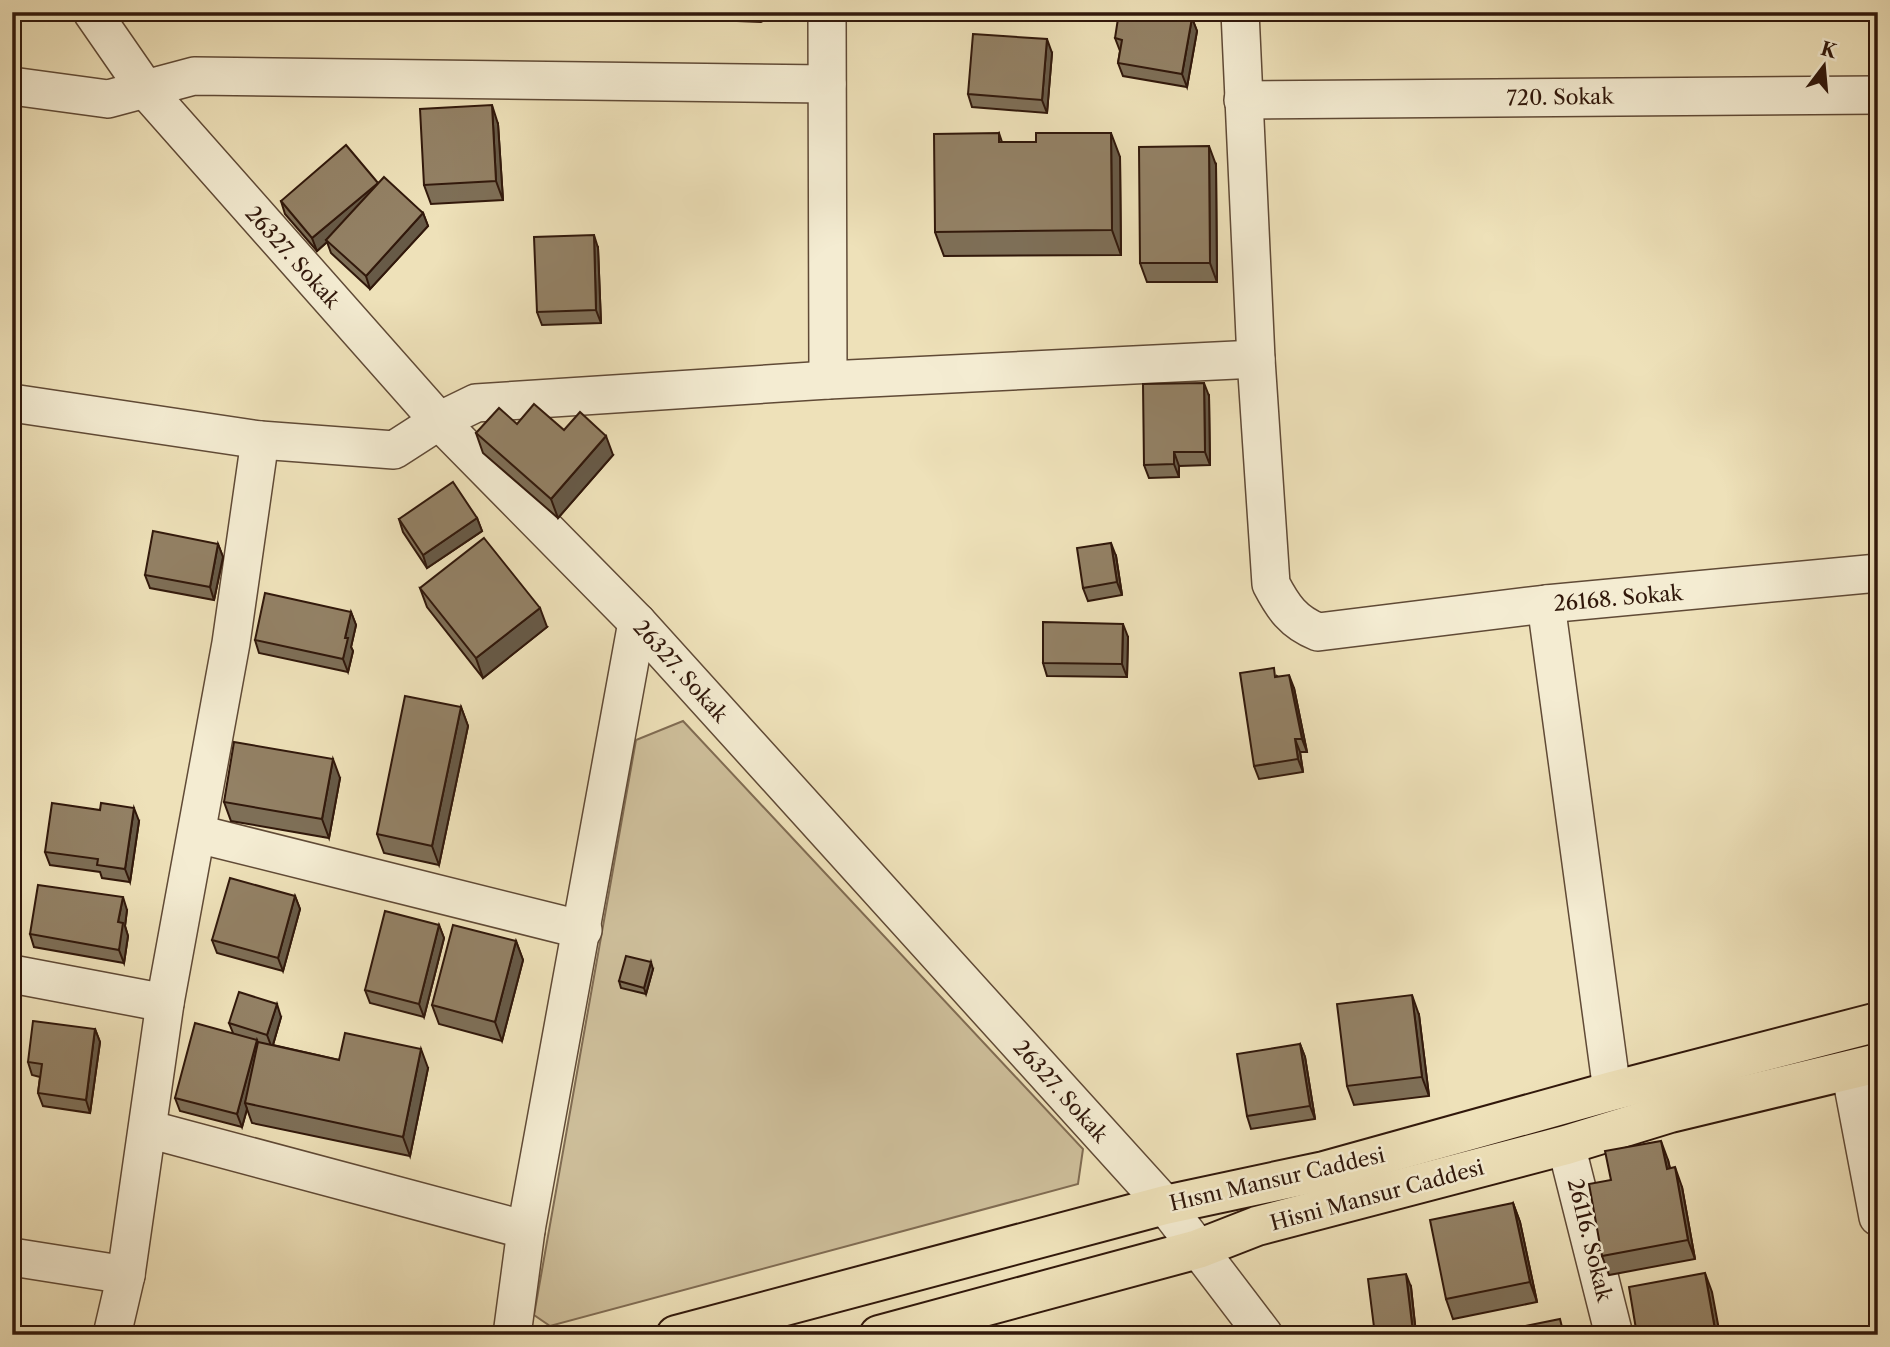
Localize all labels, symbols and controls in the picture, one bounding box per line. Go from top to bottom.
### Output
north arrow [1788,32,1858,102]
text: K [1818,37,1840,64]
street label: 720. Sokak [1506,84,1614,110]
street label: 26327. Sokak [241,201,346,314]
street label: 26168. Sokak [1552,580,1684,616]
street label: 26327. Sokak [629,615,734,728]
street label: 26327. Sokak [1009,1035,1114,1148]
street label: Hısnı Mansur Caddesi [1167,1142,1387,1216]
street label: Hisni Mansur Caddesi [1267,1154,1487,1236]
street label: 26116. Sokak [1563,1176,1618,1305]

